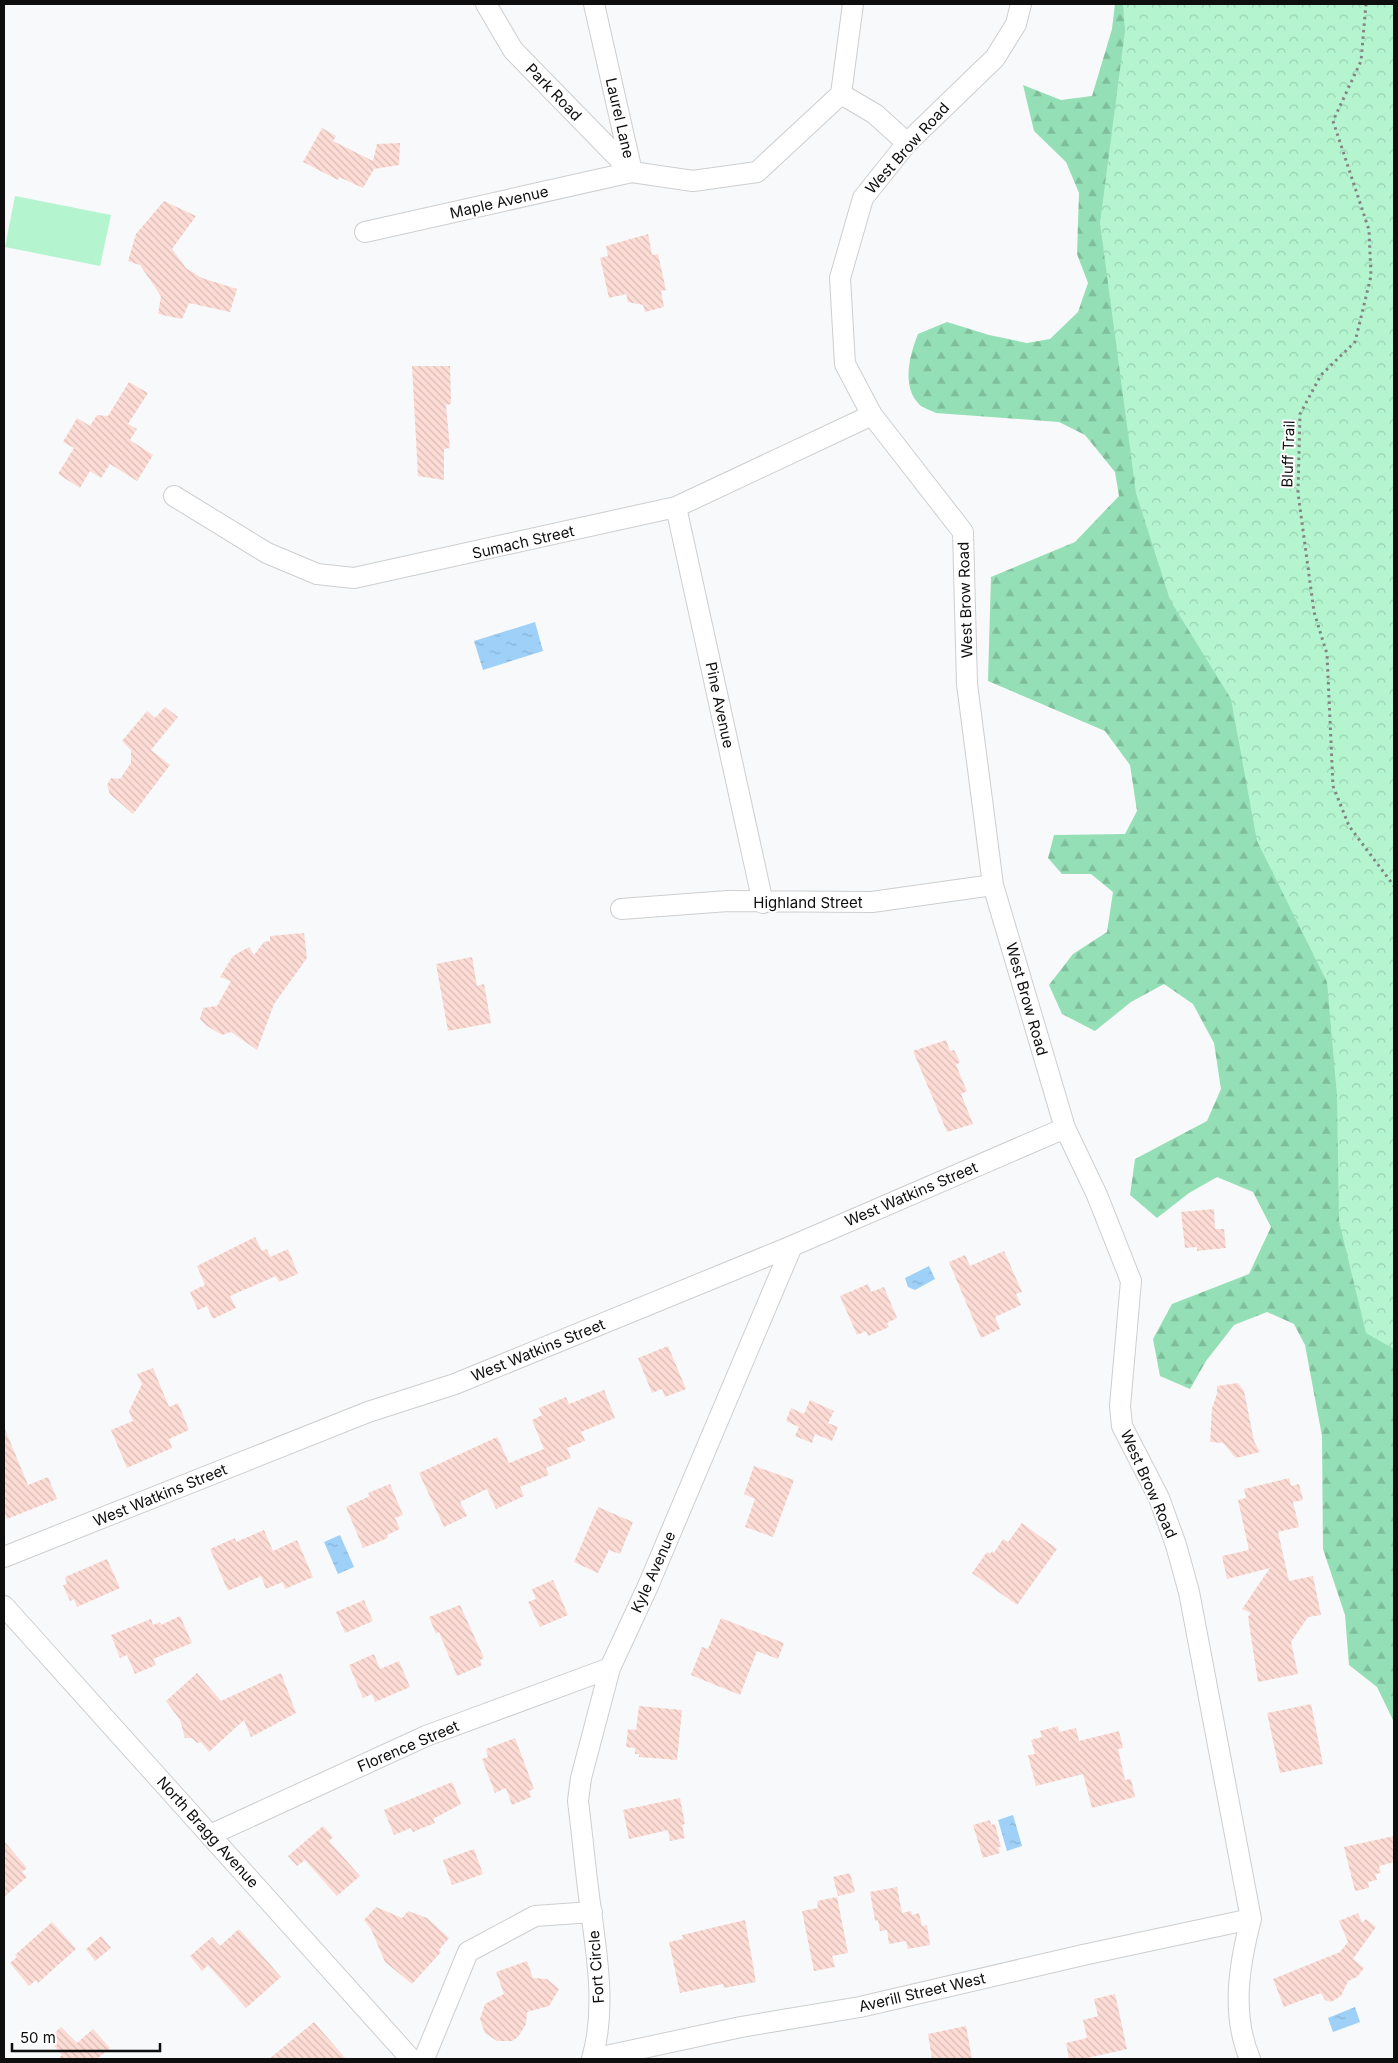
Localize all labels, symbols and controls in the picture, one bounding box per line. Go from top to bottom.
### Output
street label: Park Road [522,59,586,125]
street label: Laurel Lane [601,76,639,160]
street label: West Brow Road [861,98,953,198]
street label: Maple Avenue [448,181,550,223]
street label: Bluff Trail [1277,420,1299,488]
street label: Sumach Street [470,521,576,563]
street label: West Brow Road [953,541,977,659]
street label: Pine Avenue [702,660,738,750]
street label: Highland Street [753,893,863,912]
street label: West Brow Road [1002,940,1052,1058]
street label: West Watkins Street [842,1157,980,1231]
street label: West Watkins Street [468,1314,608,1385]
street label: West Brow Road [1117,1427,1181,1541]
street label: West Watkins Street [90,1459,230,1530]
street label: Kyle Avenue [627,1528,679,1616]
street label: Florence Street [354,1716,462,1776]
street label: North Bragg Avenue [153,1772,263,1892]
street label: Fort Circle [584,1930,608,2004]
street label: Averill Street West [857,1968,987,2016]
scale bar [12,2020,160,2052]
text: 50 m [20,2028,56,2047]

